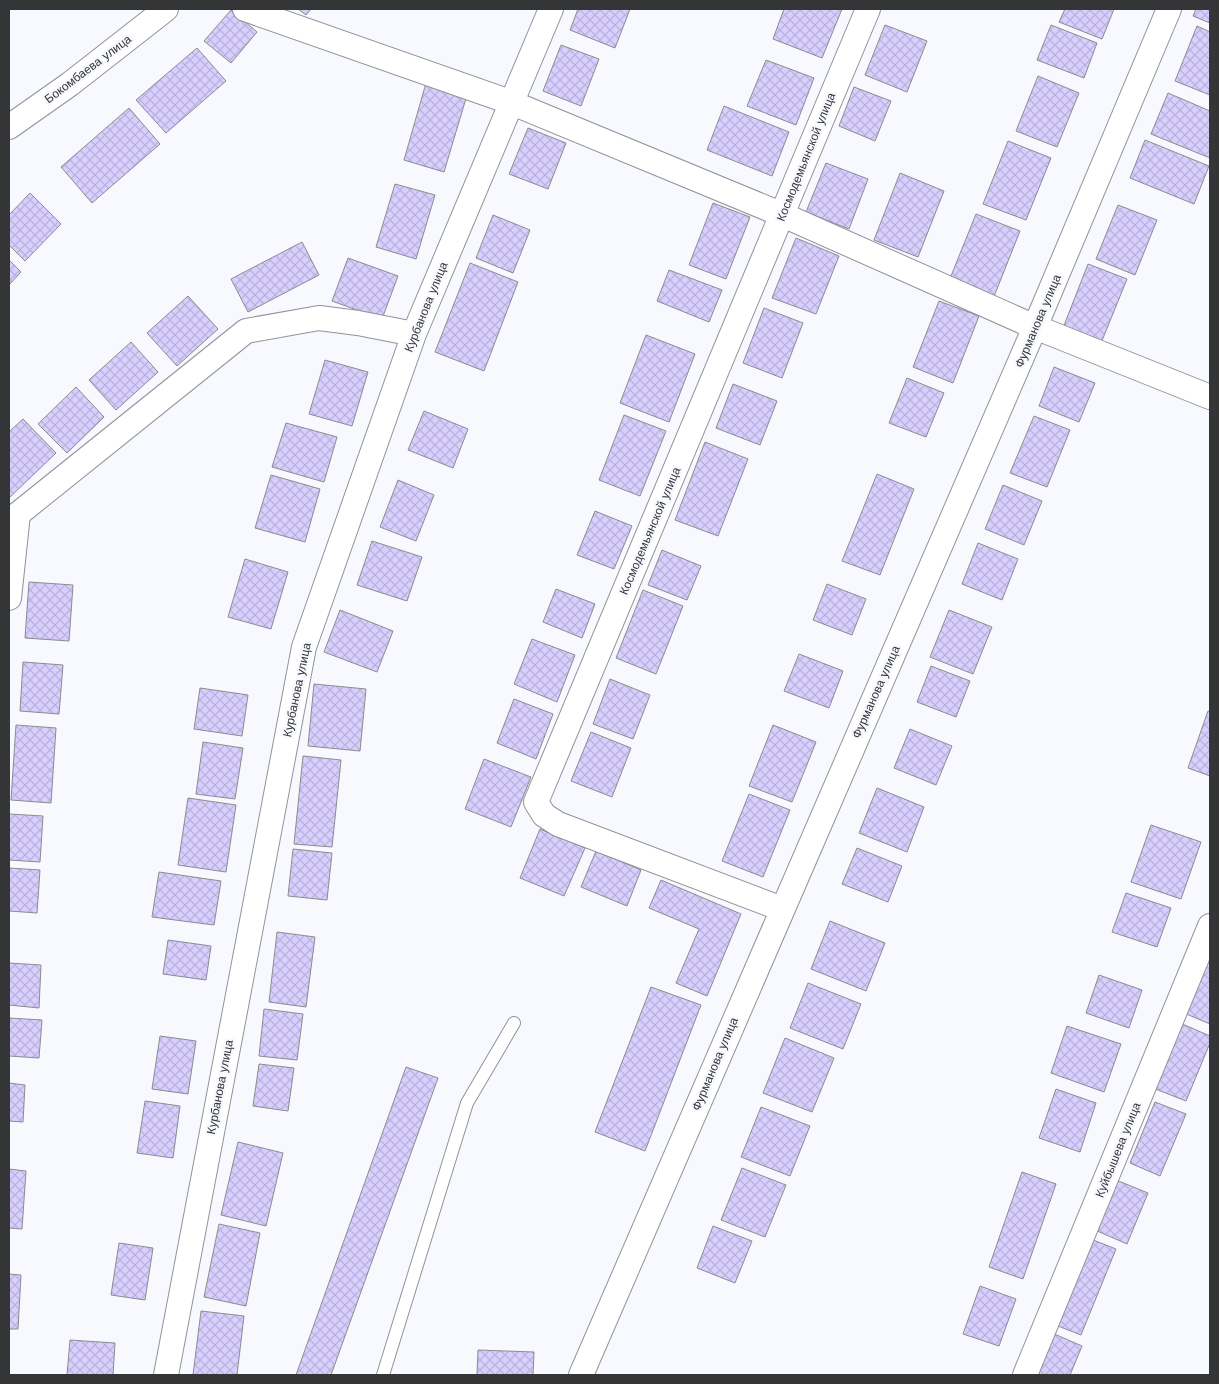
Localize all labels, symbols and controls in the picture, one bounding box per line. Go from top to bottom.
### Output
street label: Бокомбаева улица [42,32,134,106]
street label: Космодемьянской улица [774,90,838,223]
street label: Курбанова улица [402,260,451,354]
street label: Фурманова улица [1012,272,1064,370]
street label: Космодемьянской улица [617,465,683,597]
street label: Курбанова улица [280,641,314,738]
street label: Фурманова улица [849,643,903,740]
street label: Фурманова улица [689,1015,741,1113]
street label: Курбанова улица [204,1038,236,1136]
street label: Куйбышева улица [1092,1100,1144,1200]

